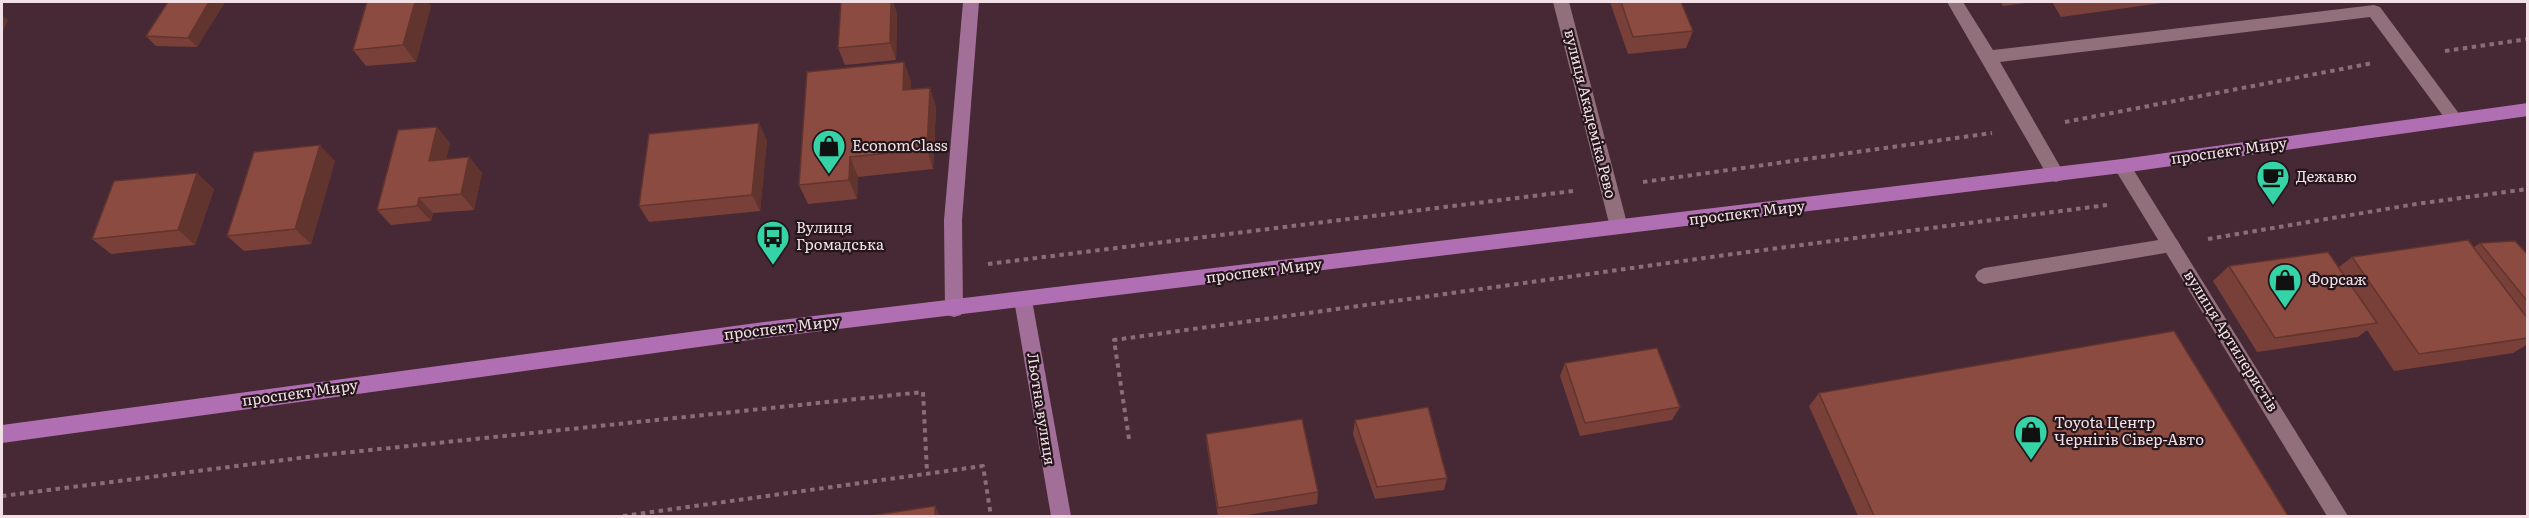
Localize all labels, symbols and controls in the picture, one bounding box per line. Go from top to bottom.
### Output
street label: вулиця Академіка Рево [1559,27,1624,201]
shop icon: EconomClass [811,128,847,175]
street label: проспект Миру [2169,130,2289,169]
place label: EconomClass [852,133,948,156]
cafe icon: Дежавю [2255,159,2291,206]
place label: Дежавю [2296,164,2357,187]
street label: проспект Миру [1687,193,1807,230]
place label: Вулиця Громадська [796,215,885,255]
bus stop icon: Вулиця Громадська [755,219,791,266]
street label: проспект Миру [1204,251,1324,288]
shop icon: Форсаж [2267,262,2303,309]
street label: вулиця Артилеристів [2179,265,2285,416]
place label: Форсаж [2308,267,2367,290]
street label: проспект Миру [722,308,842,345]
street label: Льотна вулиця [1022,351,1063,467]
street label: проспект Миру [240,372,360,411]
place label: Toyota Центр Чернігів Сівер-Авто [2054,410,2204,450]
shop icon: Toyota Центр Чернігів Сівер-Авто [2013,414,2049,461]

